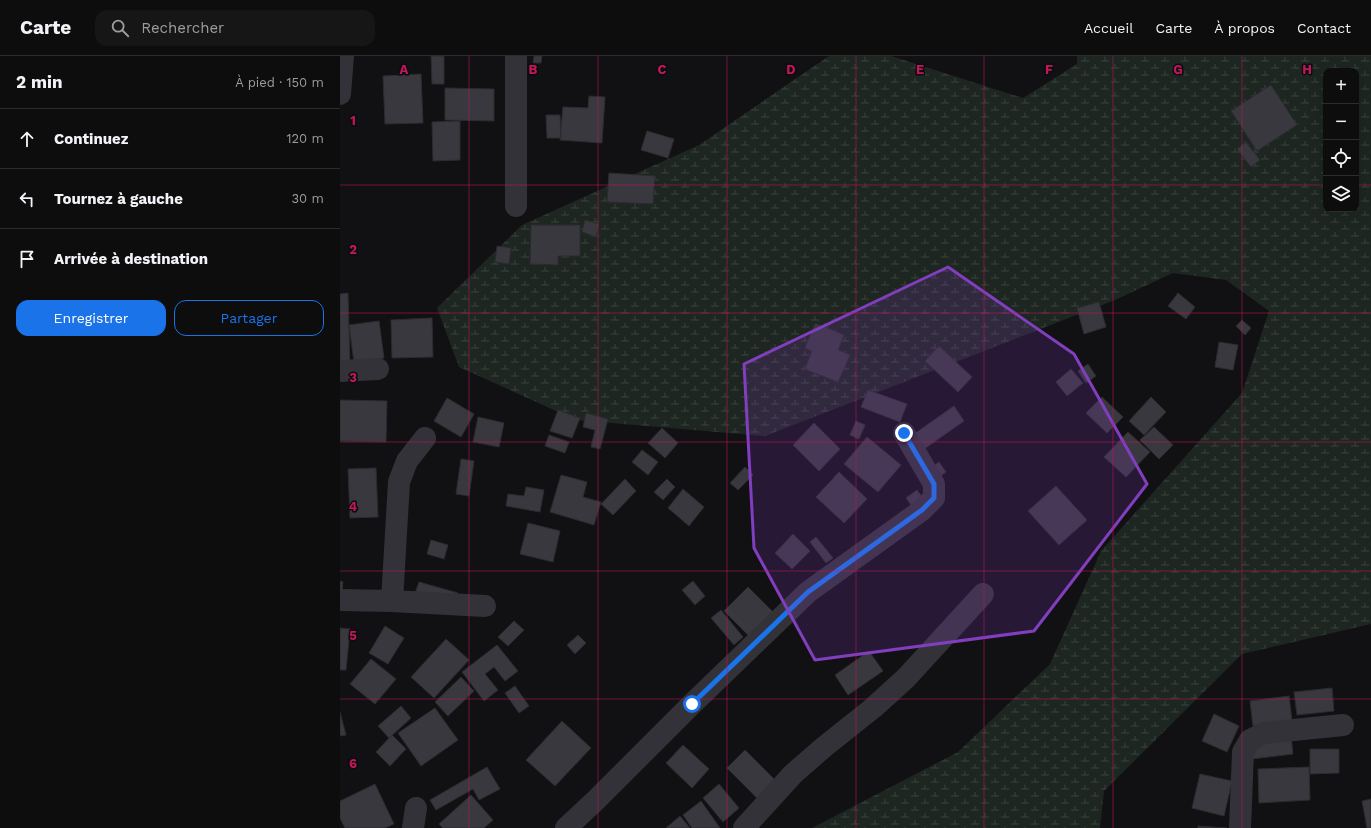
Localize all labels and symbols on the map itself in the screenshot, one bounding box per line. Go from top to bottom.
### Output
text: A [400,62,409,77]
text: B [529,62,538,77]
text: C [658,62,667,77]
text: D [786,62,796,77]
text: E [916,62,924,77]
text: F [1045,62,1053,77]
text: G [1173,62,1183,77]
text: H [1302,62,1312,77]
text: 1 [350,113,356,128]
text: 2 [349,242,357,257]
text: 3 [349,370,357,385]
route end [895,424,913,442]
text: 4 [349,499,358,514]
text: 5 [349,628,357,643]
route start [683,695,701,713]
text: 6 [349,756,357,771]

